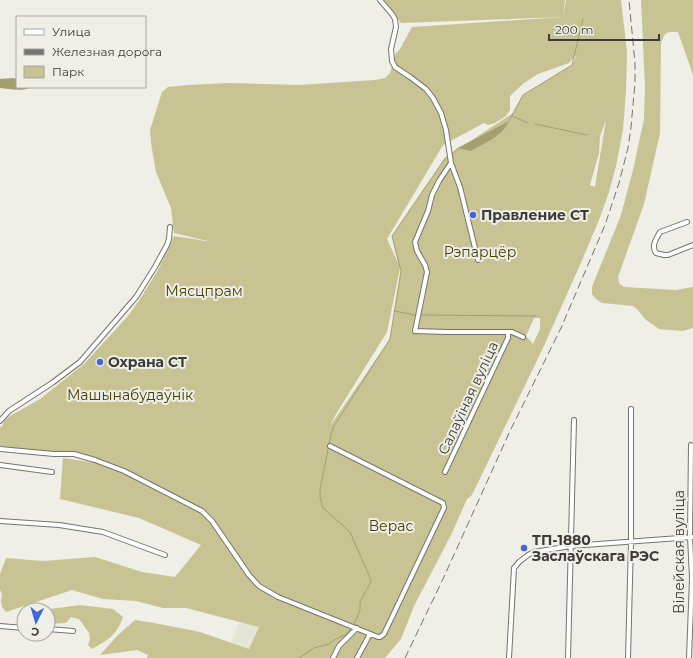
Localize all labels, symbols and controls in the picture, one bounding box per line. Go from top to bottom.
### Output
legend [16,16,146,88]
scale bar [549,16,659,42]
text: 200 m [555,22,594,37]
text: Улица [52,24,91,39]
text: Железная дорога [52,44,162,59]
text: Парк [52,64,84,79]
place label: Правление СТ [481,206,589,224]
marker: Правление СТ [468,210,478,220]
park label: Рэпарцёр [444,243,516,261]
park label: Мясцпрам [165,282,243,300]
street label: Салаўіная вуліца [434,339,502,457]
place label: Охрана СТ [108,353,187,371]
marker: Охрана СТ [95,357,105,367]
park label: Машынабудаўнік [67,386,193,404]
street label: Вілейская вуліца [670,490,688,614]
park label: Верас [369,517,413,535]
place label: ТП-1880 Заслаўскага РЭС [531,531,659,565]
marker: ТП-1880 Заслаўскага РЭС [519,543,529,553]
north arrow [16,602,56,642]
text: С [31,625,40,639]

